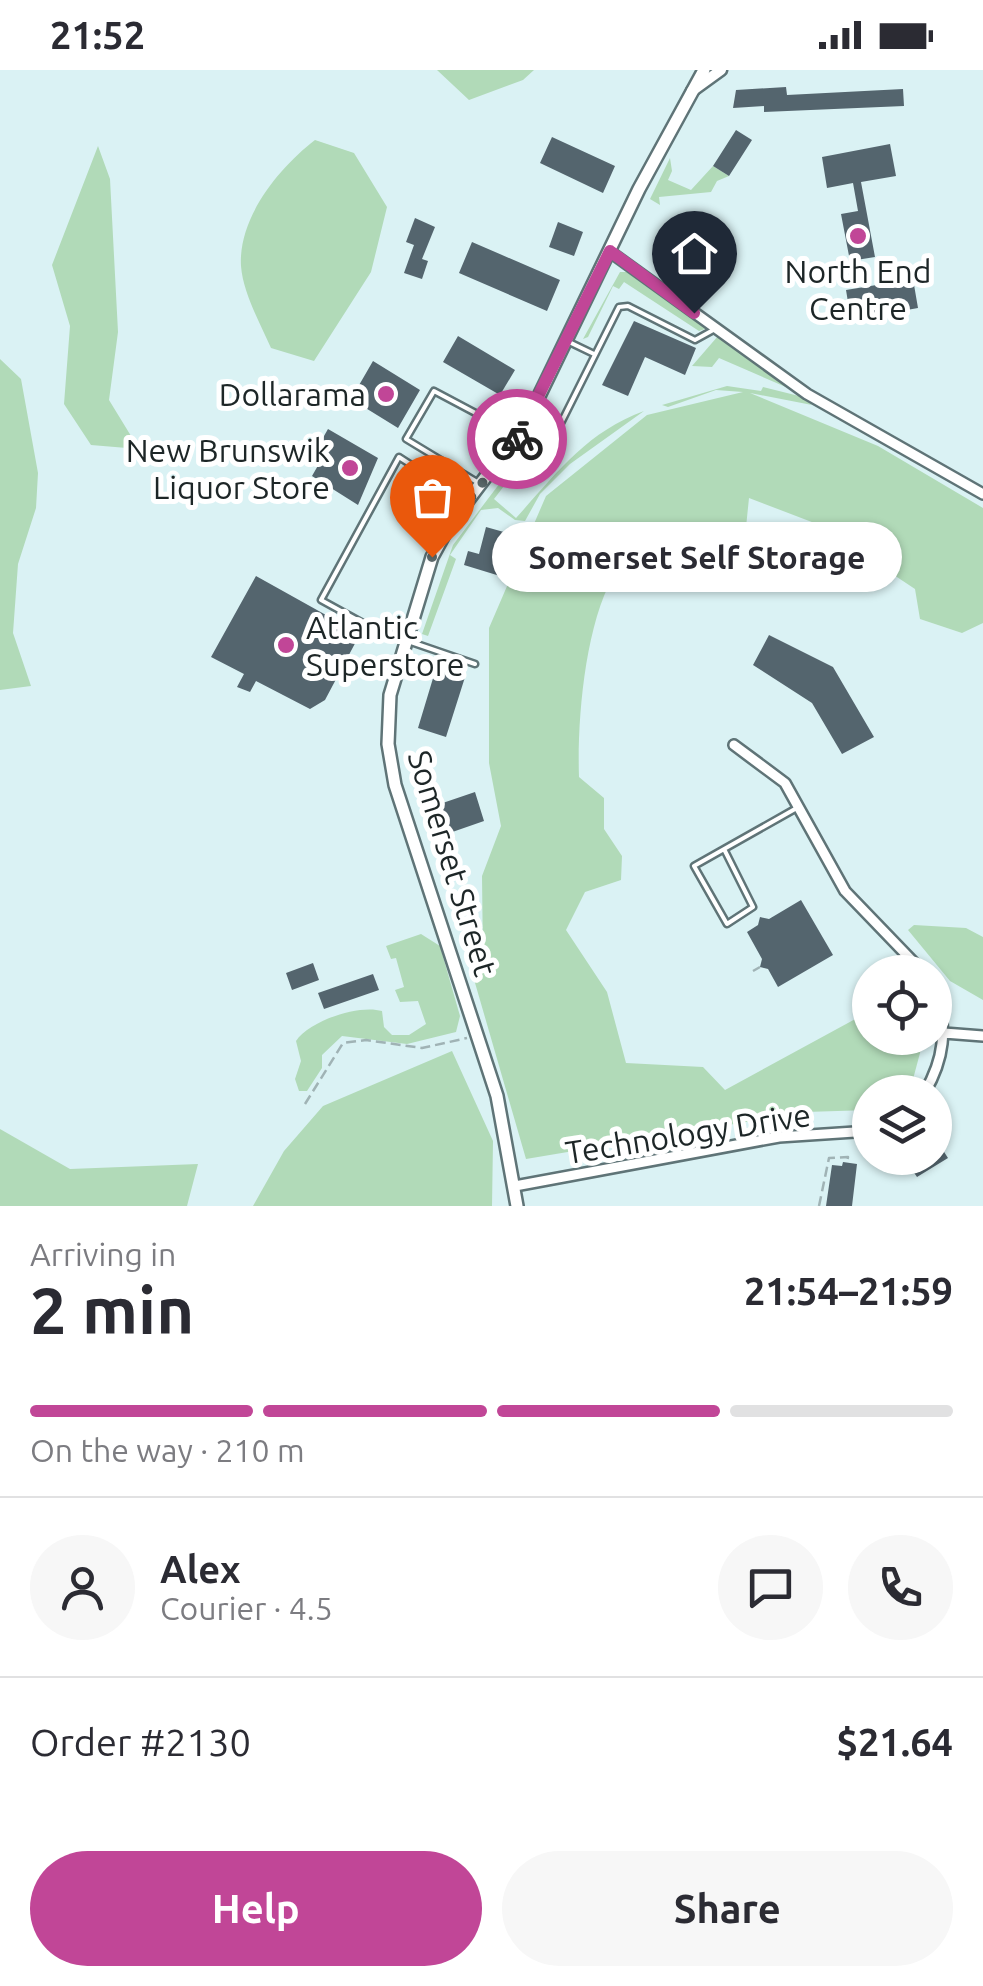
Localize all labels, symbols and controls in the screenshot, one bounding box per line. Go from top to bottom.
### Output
text: 21:52 [50,14,145,56]
pin [652,211,737,314]
marker: North End Centre [847,225,869,247]
icon: home [667,226,722,281]
place label: North End Centre [785,253,931,326]
place label: Dollarama [219,376,366,412]
marker: Dollarama [375,383,397,405]
courier [467,389,567,489]
icon: bike [490,412,545,467]
place label: New Brunswik Liquor Store [126,432,330,505]
pin [390,455,475,558]
marker: New Brunswik Liquor Store [339,457,361,479]
icon: bag [405,470,460,525]
callout: Somerset Self Storage [492,522,902,592]
text: Somerset Self Storage [529,539,865,575]
place label: Atlantic Superstore [306,609,464,682]
marker: Atlantic Superstore [275,634,297,656]
street label: Somerset Street [402,746,504,980]
map controls [852,955,952,1175]
button: locate [852,955,952,1055]
button: layers [852,1075,952,1175]
street label: Technology Drive [563,1096,813,1170]
text: Arriving in [30,1236,176,1272]
text: 21:54–21:59 [744,1270,953,1312]
text: 2 min [30,1273,194,1346]
text: On the way · 210 m [30,1432,305,1468]
button: person [30,1535,135,1640]
button: chat [718,1535,823,1640]
button: phone [848,1535,953,1640]
text: Alex [160,1548,241,1590]
text: Courier · 4.5 [160,1590,333,1626]
text: Order #2130 [30,1721,251,1763]
text: $21.64 [836,1721,953,1763]
button: Help [30,1851,482,1966]
button: Share [502,1851,953,1966]

